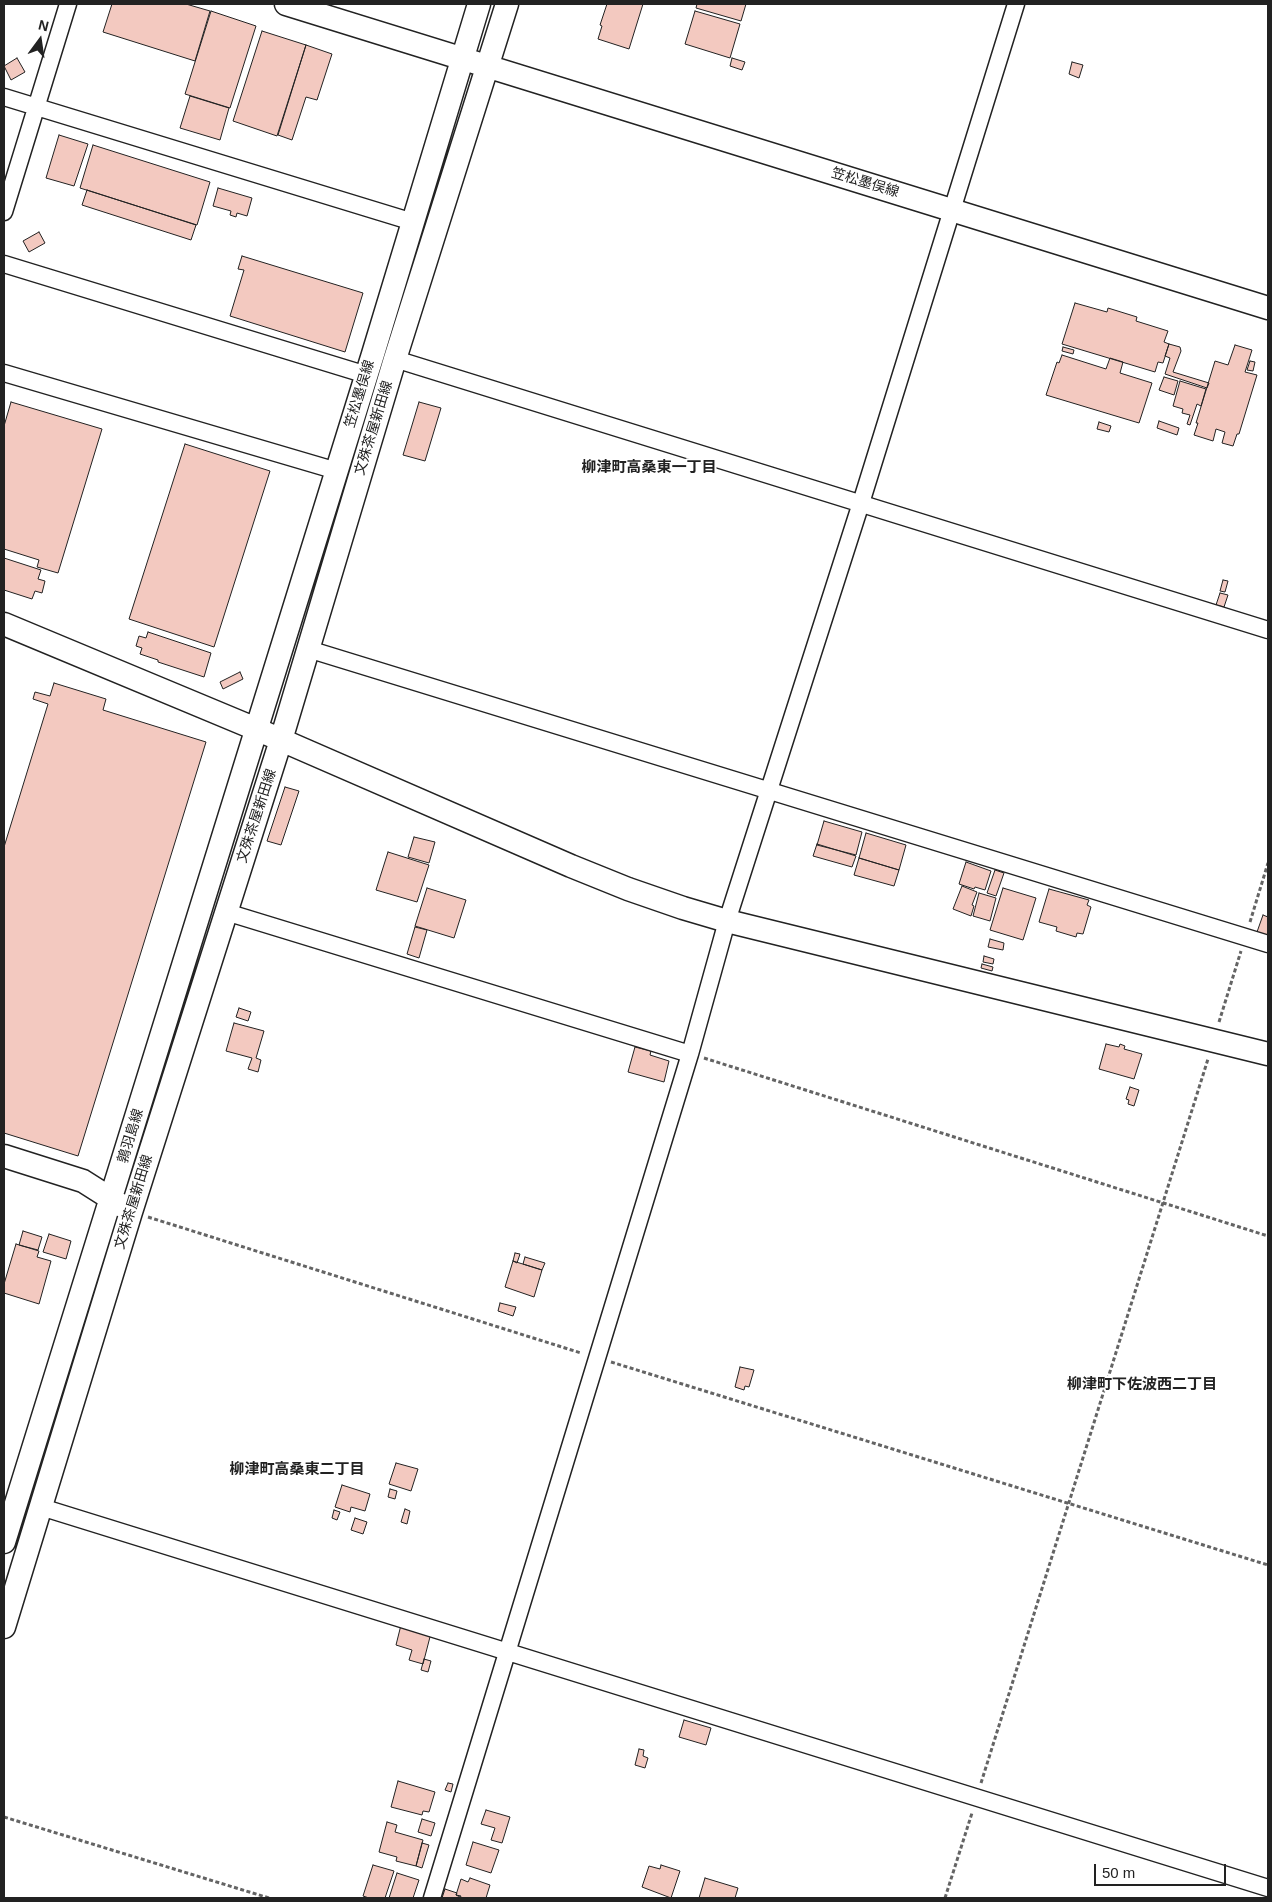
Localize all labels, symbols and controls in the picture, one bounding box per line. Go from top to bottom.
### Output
north arrow [15,15,65,65]
text: N [37,16,50,34]
street label: 笠松墨俣線 [829,165,901,201]
street label: 笠松墨俣線 [342,358,378,430]
street label: 文殊茶屋新田線 [352,379,396,477]
district label: 柳津町高桑東一丁目 [582,459,716,477]
street label: 文殊茶屋新田線 [234,767,280,865]
street label: 鶉羽島線 [115,1107,147,1165]
street label: 文殊茶屋新田線 [112,1153,156,1251]
district label: 柳津町下佐波西二丁目 [1067,1376,1217,1394]
district label: 柳津町高桑東二丁目 [230,1461,364,1479]
scale bar [1097,1854,1230,1886]
text: 50 m [1102,1864,1135,1881]

